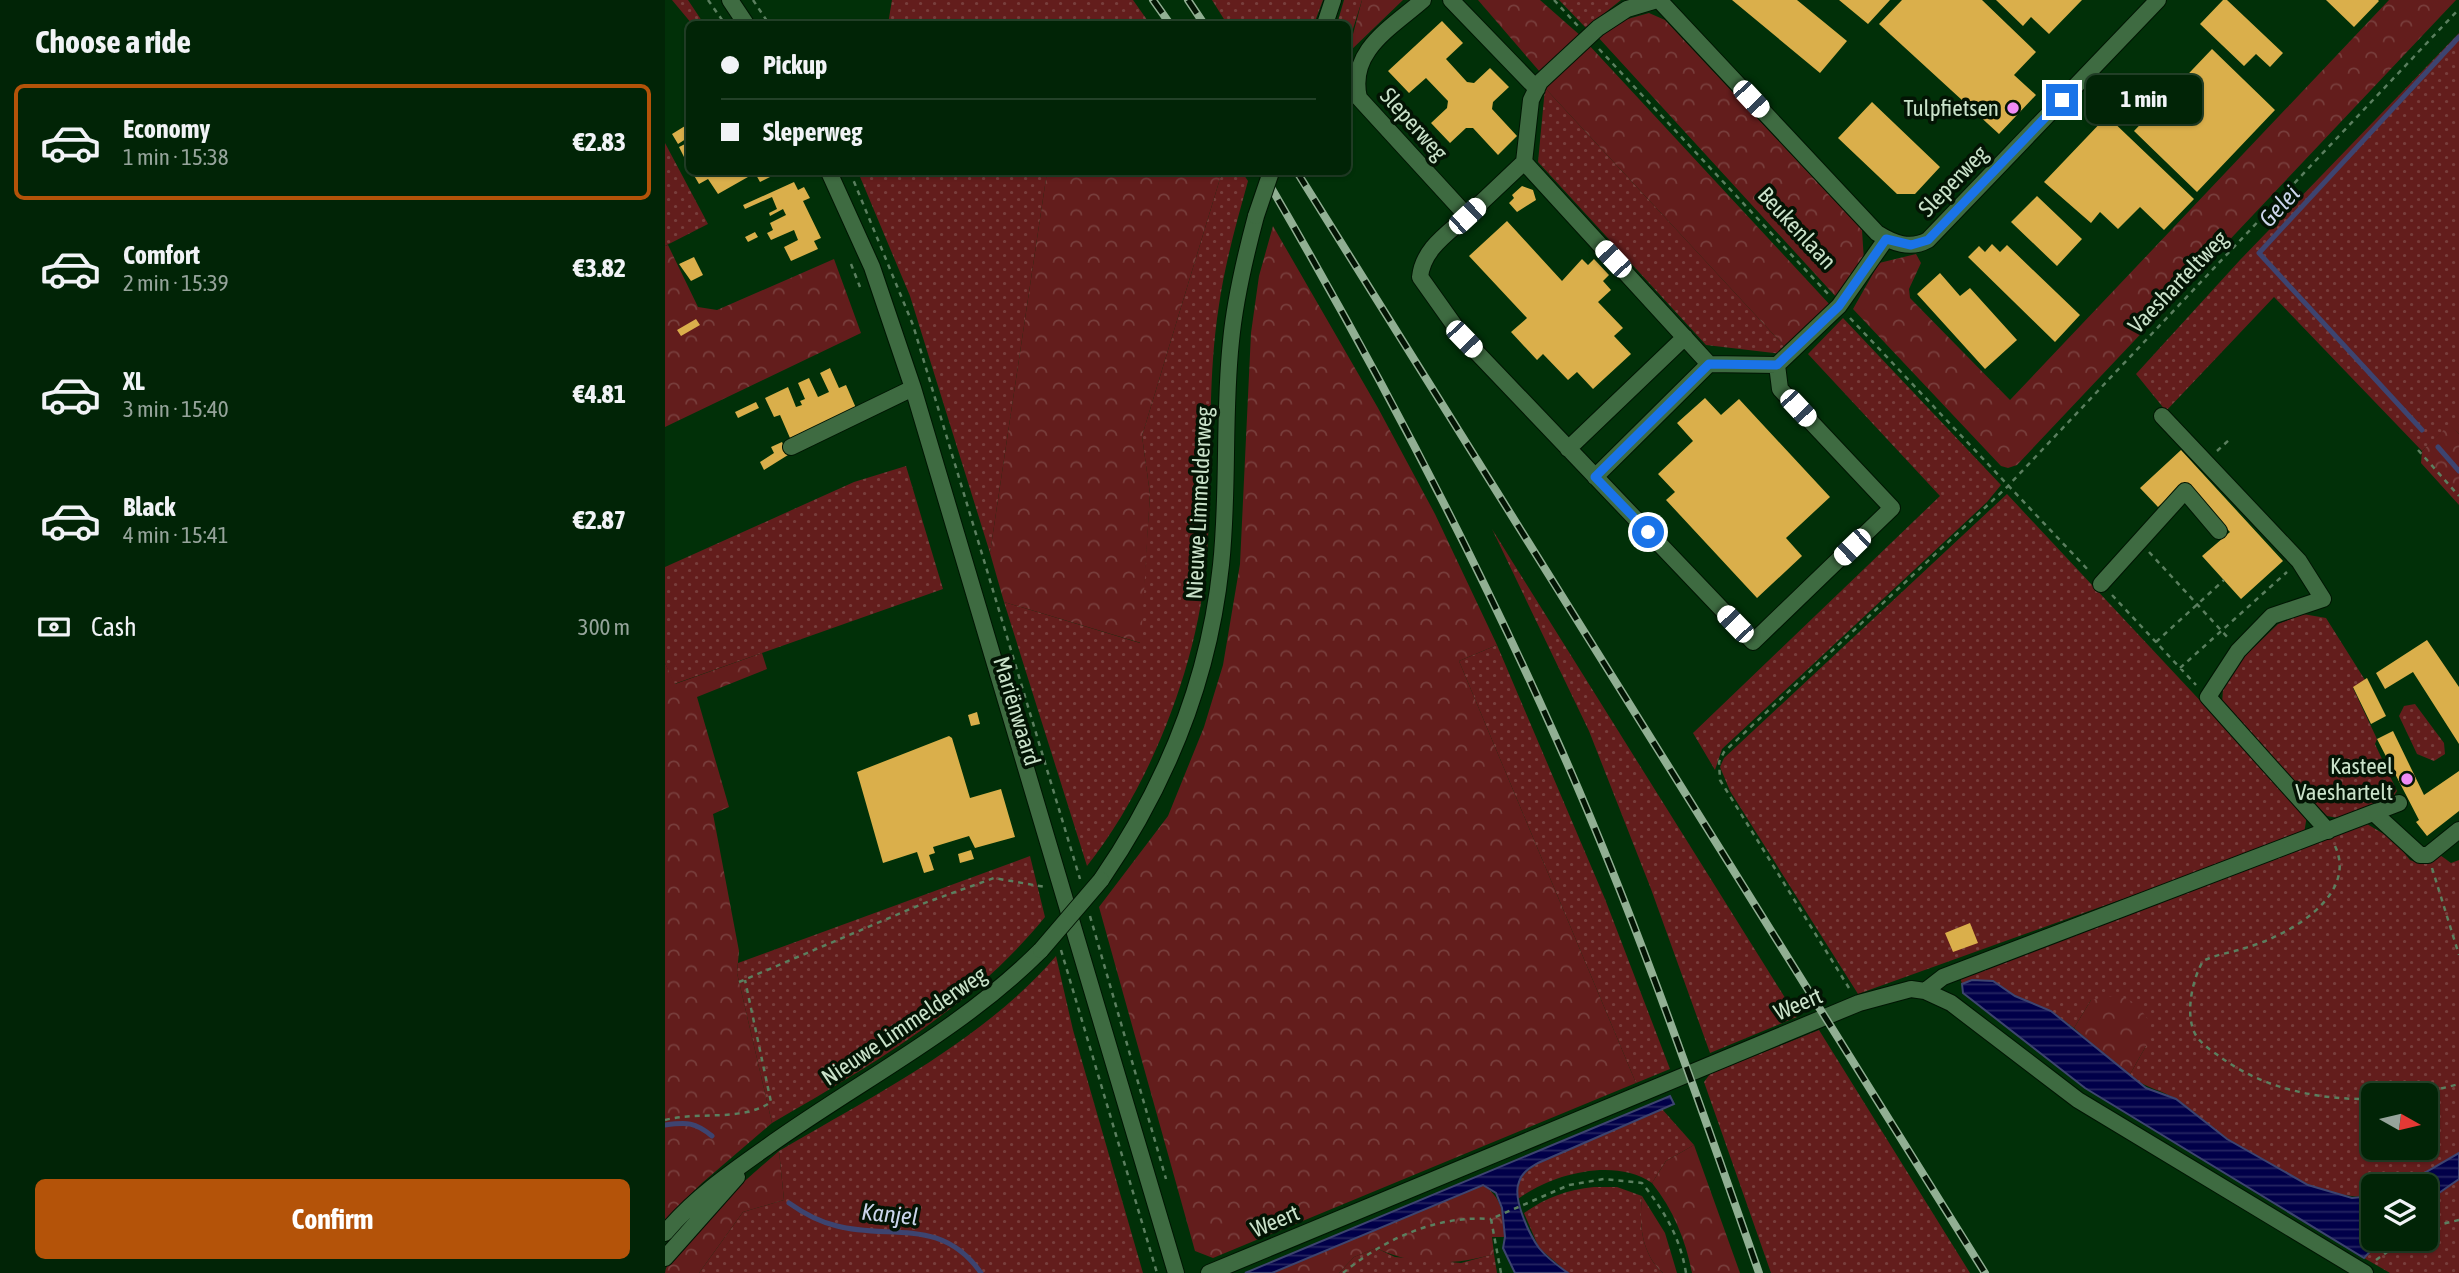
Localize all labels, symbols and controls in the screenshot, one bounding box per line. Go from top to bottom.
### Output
text: Choose a ride [35,23,191,60]
text: Pickup [763,50,827,80]
car [1729,76,1774,122]
callout: 1 min [2087,76,2202,124]
street label: Sleperweg [1375,83,1453,165]
route end [2046,84,2078,116]
text: 1 min [2121,86,2167,112]
place label: Tulpfietsen [1904,95,1999,121]
marker: Tulpfietsen [2005,100,2021,116]
icon: car [39,111,102,174]
text: Economy [123,114,210,144]
text: Sleperweg [763,117,862,147]
text: €2.83 [573,127,626,157]
street label: Sleperweg [1913,140,1993,222]
text: 1 min · 15:38 [123,144,229,170]
water label: Gelei [2253,180,2305,232]
street label: Beukenlaan [1753,182,1841,274]
car [1445,194,1490,238]
street label: Vaesharteltweg [2123,226,2233,338]
car [1591,236,1636,282]
icon: car [39,237,102,300]
text: Comfort [123,240,200,270]
text: €3.82 [573,253,626,283]
text: 2 min · 15:39 [123,270,229,296]
car [1442,317,1487,361]
icon: car [39,363,102,426]
text: XL [123,366,145,396]
text: €4.81 [573,379,626,409]
car [1776,385,1821,431]
text: 3 min · 15:40 [123,396,229,422]
street label: Nieuwe Limmelderweg [1181,406,1217,600]
icon: car [39,489,102,552]
text: Black [123,492,175,522]
text: €2.87 [573,505,626,535]
route start [1632,516,1664,548]
text: 4 min · 15:41 [123,522,229,548]
car [1830,525,1875,569]
car [1713,602,1758,646]
icon: cash [35,608,73,646]
text: Cash [91,612,137,642]
text: 300 m [578,614,630,640]
street label: Mariënwaard [988,653,1046,769]
place label: Kasteel Vaeshartelt [2295,753,2393,805]
marker: Kasteel Vaeshartelt [2399,771,2415,787]
street label: Nieuwe Limmelderweg [817,961,991,1091]
street label: Weert [1770,982,1826,1026]
north arrow [2361,1083,2438,1160]
map controls [2361,1083,2438,1251]
button: layers [2361,1174,2438,1251]
button: Confirm [35,1179,630,1259]
water label: Kanjel [860,1198,920,1230]
street label: Weert [1247,1199,1303,1243]

